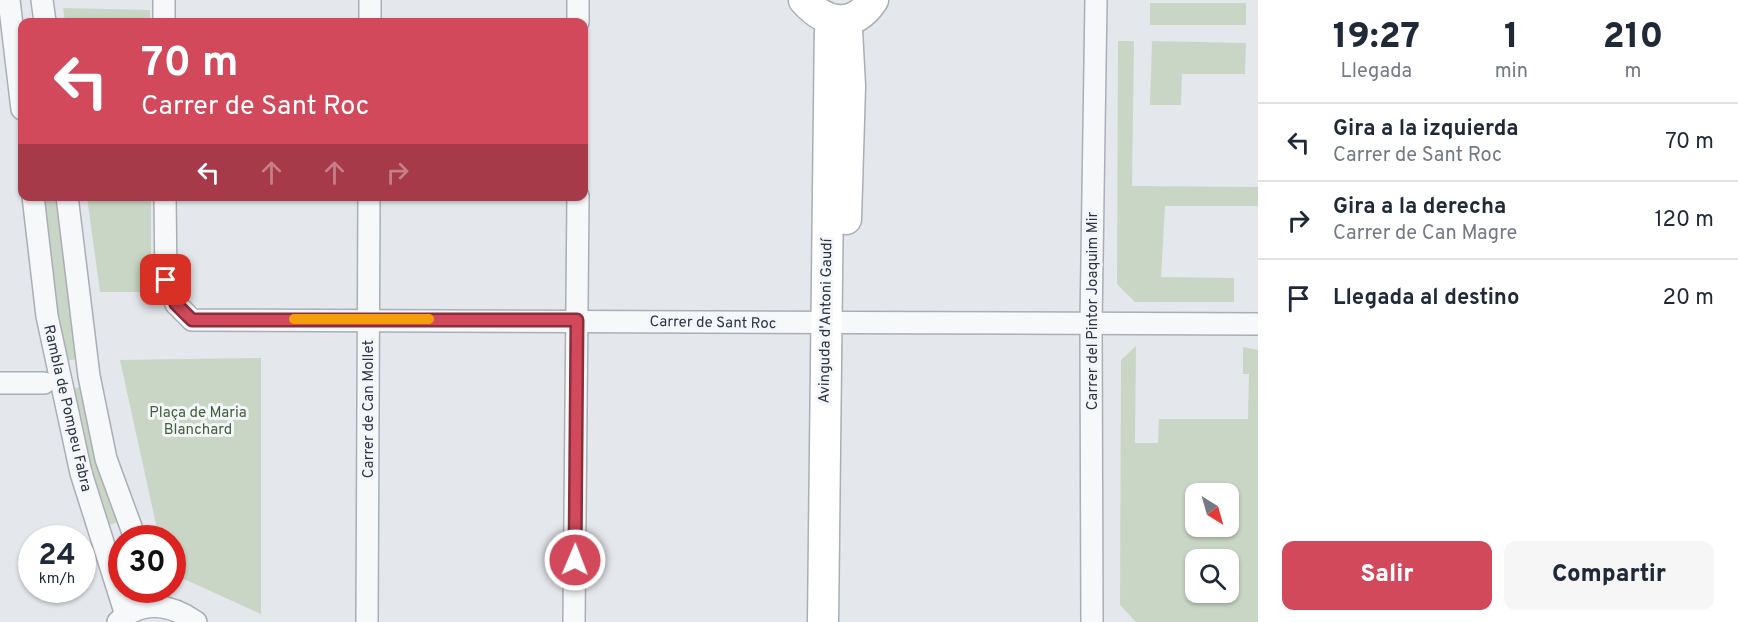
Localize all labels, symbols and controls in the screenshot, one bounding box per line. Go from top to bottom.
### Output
text: 19:27 [1333,15,1420,61]
text: 1 [1504,15,1519,61]
text: 210 [1603,15,1663,61]
text: 70 m [141,38,239,91]
icon: left [42,42,120,120]
text: Llegada [1341,59,1412,85]
text: min [1495,59,1528,85]
text: m [1624,59,1641,85]
text: Carrer de Sant Roc [141,90,369,124]
text: Gira a la izquierda [1333,116,1519,143]
icon: left [1282,126,1315,159]
text: 70 m [1665,129,1714,156]
text: Carrer de Sant Roc [1333,143,1502,169]
icon: left [192,156,225,189]
icon: ahead [255,156,288,189]
icon: ahead [318,156,351,189]
icon: right [381,156,414,189]
text: Gira a la derecha [1333,194,1506,221]
icon: right [1282,204,1315,237]
text: 120 m [1654,207,1714,234]
street label: Carrer del Pintor Joaquim Mir [1084,211,1103,410]
text: Carrer de Can Magre [1333,221,1517,247]
street label: Avinguda d'Antoni Gaudí [816,237,837,404]
pin [140,254,191,305]
icon: arrive [149,263,182,296]
icon: arrive [1282,282,1315,315]
text: Llegada al destino [1333,285,1519,312]
text: 20 m [1663,285,1714,312]
street label: Carrer de Sant Roc [649,313,777,334]
street label: Rambla de Pompeu Fabra [38,323,95,494]
street label: Carrer de Can Mollet [360,340,379,478]
park label: Plaça de Maria Blanchard [149,404,247,440]
north arrow [1185,483,1239,537]
map controls [1185,483,1239,603]
speed limit sign: 30 [108,525,186,603]
position arrow [543,528,607,592]
text: 24 [38,538,76,575]
button: Salir [1282,541,1492,610]
button: Compartir [1504,541,1714,610]
button: search [1185,549,1239,603]
text: km/h [39,570,75,589]

